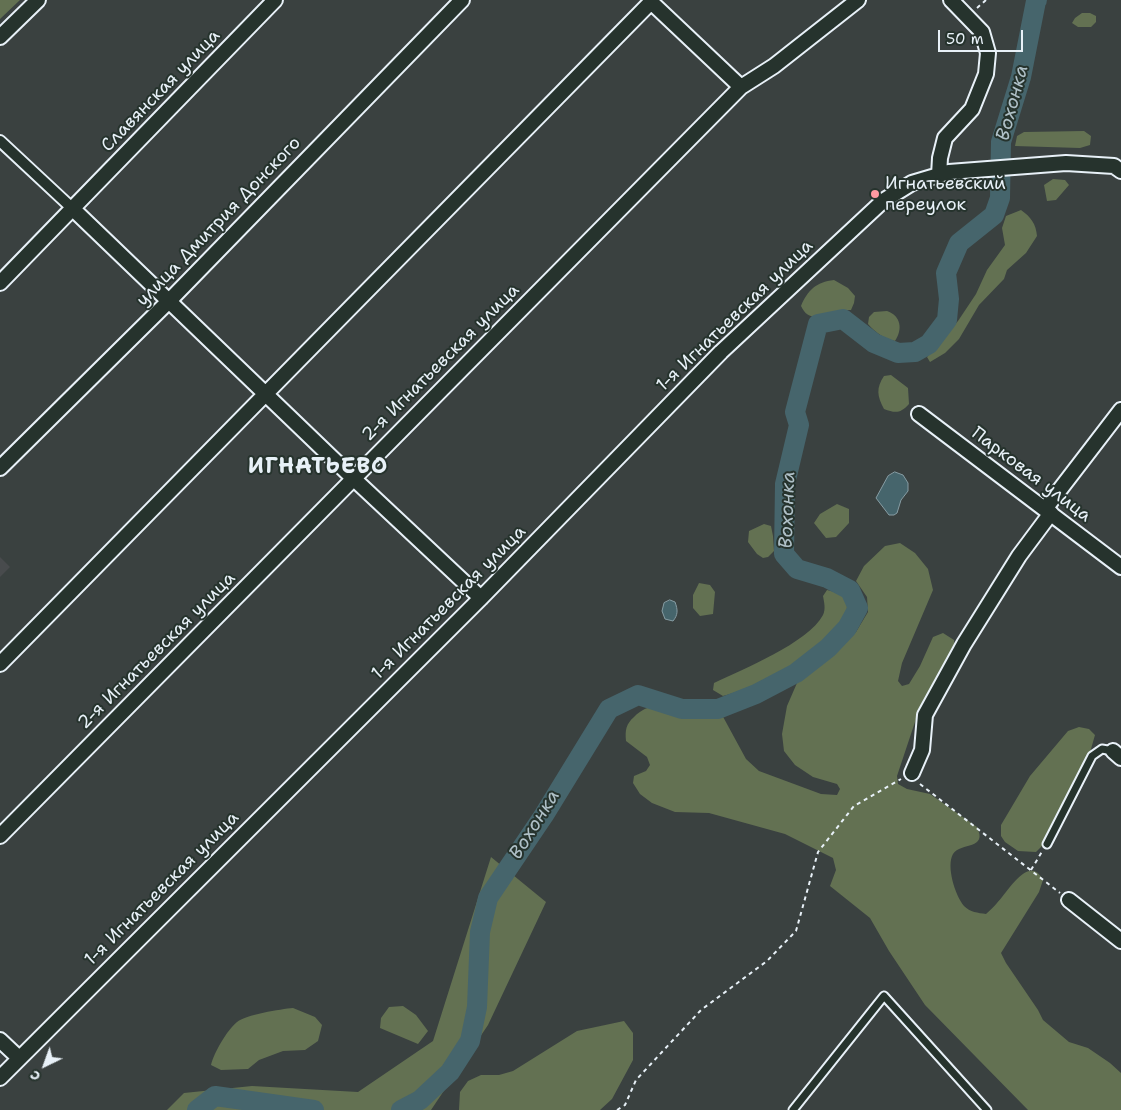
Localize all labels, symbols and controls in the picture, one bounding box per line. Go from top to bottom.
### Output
scale bar [941,20,1026,52]
street label: Славянская улица [97,25,225,157]
text: 50 m [946,29,984,49]
water label: Вохонка [992,63,1034,143]
street label: улица Дмитрия Донского [132,133,306,311]
place label: Игнатьевский переулок [885,173,1006,215]
marker: Игнатьевский переулок [869,188,881,200]
street label: 1-я Игнатьевская улица [652,236,818,396]
street label: 2-я Игнатьевская улица [358,280,524,446]
street label: Парковая улица [967,423,1095,527]
district label: ИГНАТЬЕВО [247,454,389,480]
water label: Вохонка [775,471,801,549]
street label: 1-я Игнатьевская улица [367,521,531,685]
street label: 2-я Игнатьевская улица [74,568,240,734]
water label: Вохонка [505,786,565,864]
street label: 1-я Игнатьевская улица [80,807,244,971]
north arrow [20,1040,70,1090]
text: С [26,1067,44,1086]

